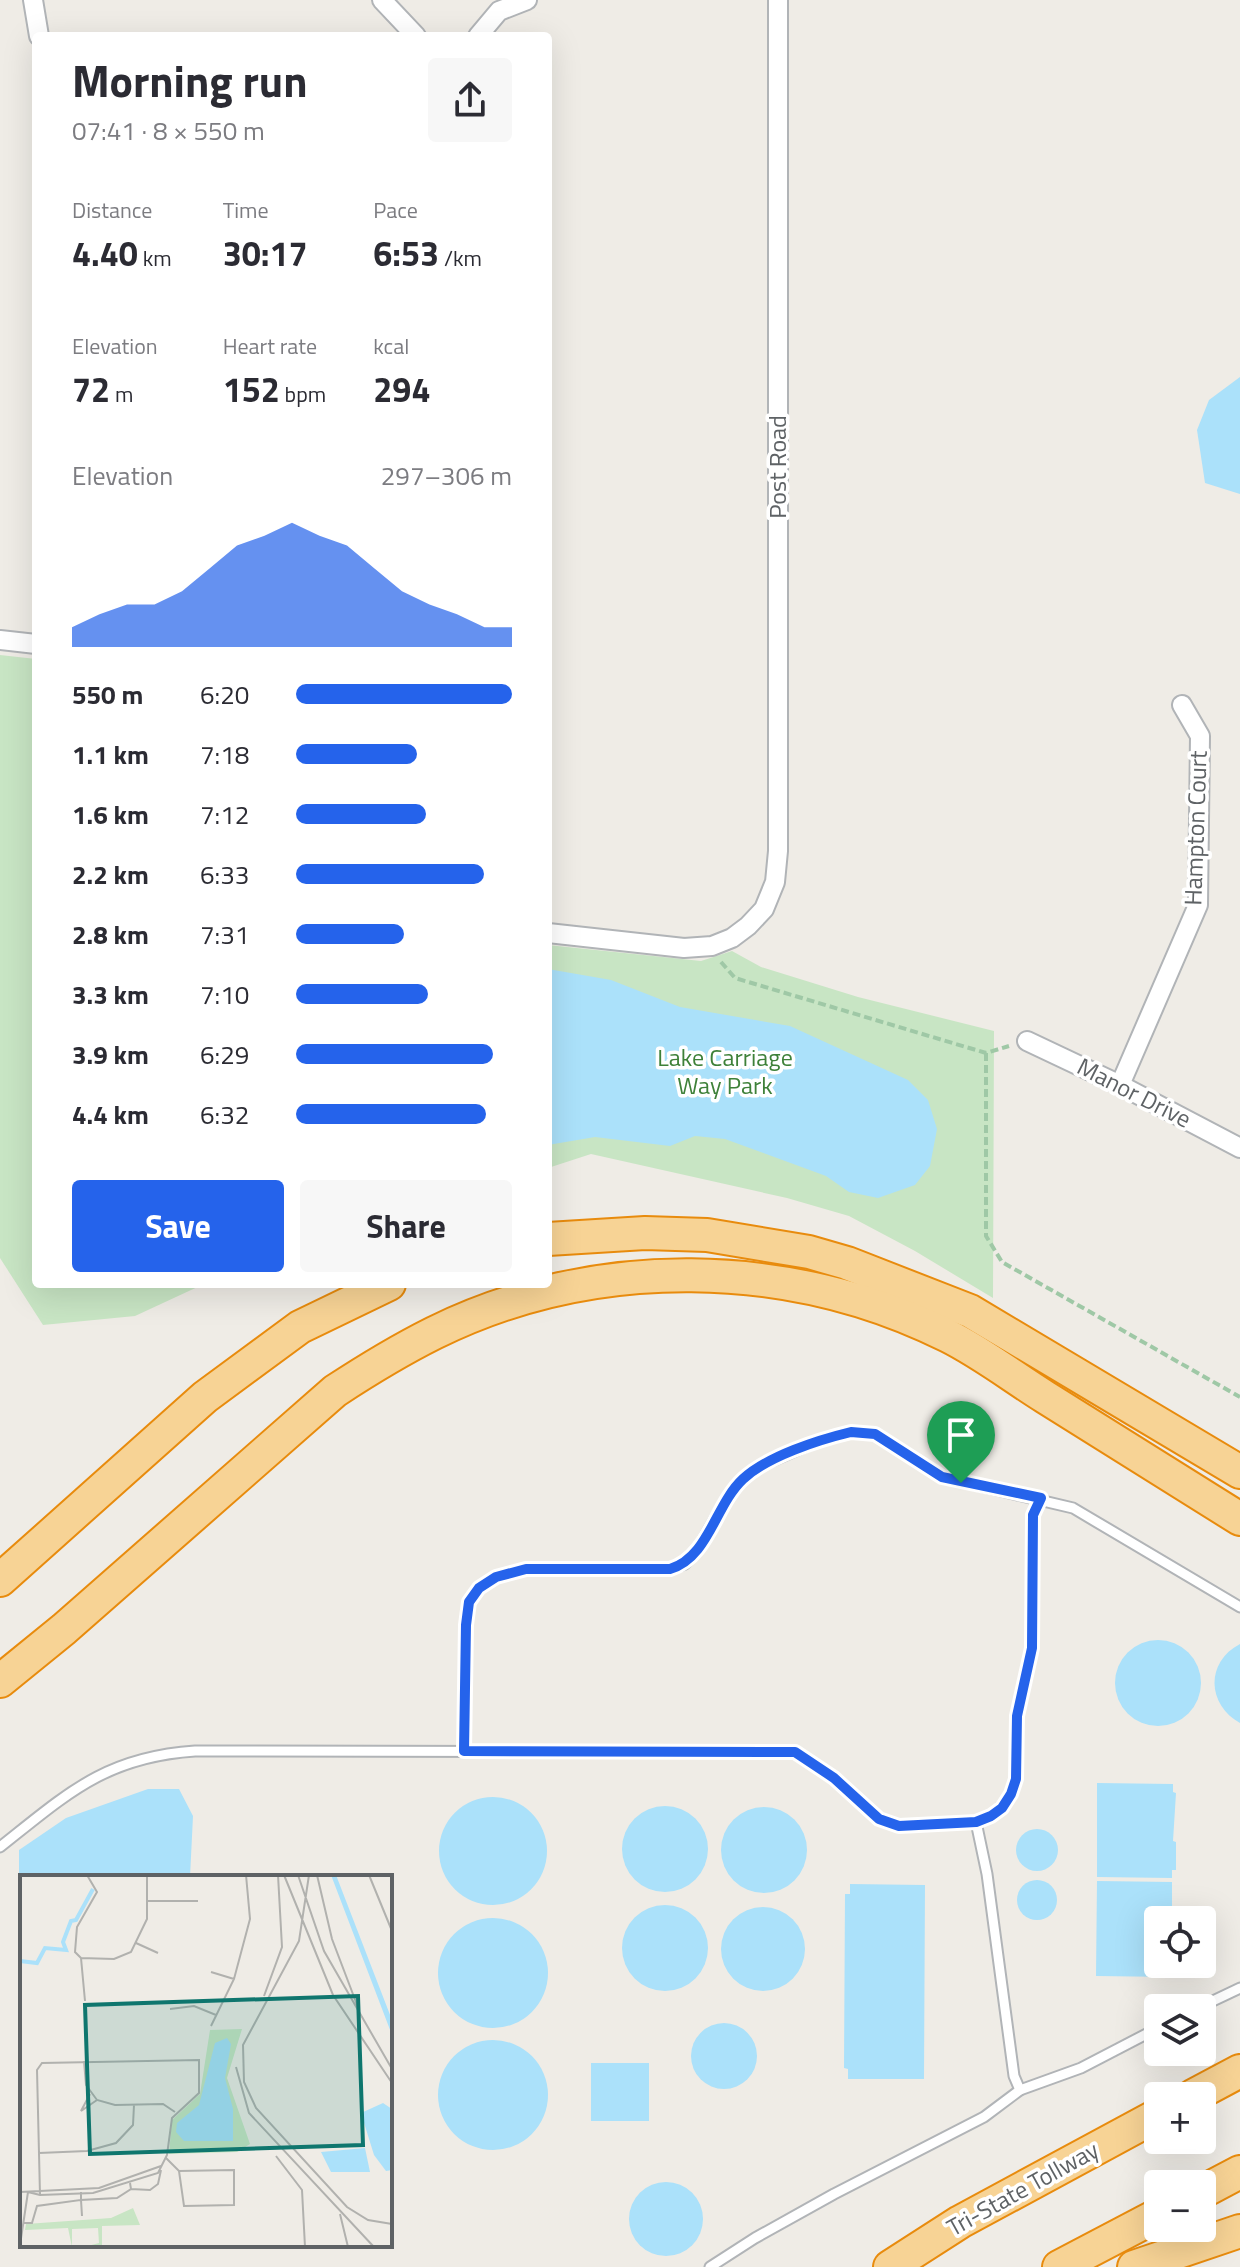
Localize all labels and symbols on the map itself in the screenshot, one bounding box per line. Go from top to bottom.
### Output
street label: Post Road [759,415,795,519]
street label: Hampton Court [1174,749,1216,906]
park label: Lake Carriage Way Park [657,1039,793,1103]
street label: Manor Drive [1071,1048,1198,1136]
pin [927,1401,995,1483]
inset map [20,1875,392,2247]
street label: Tri-State Tollway [940,2131,1105,2245]

